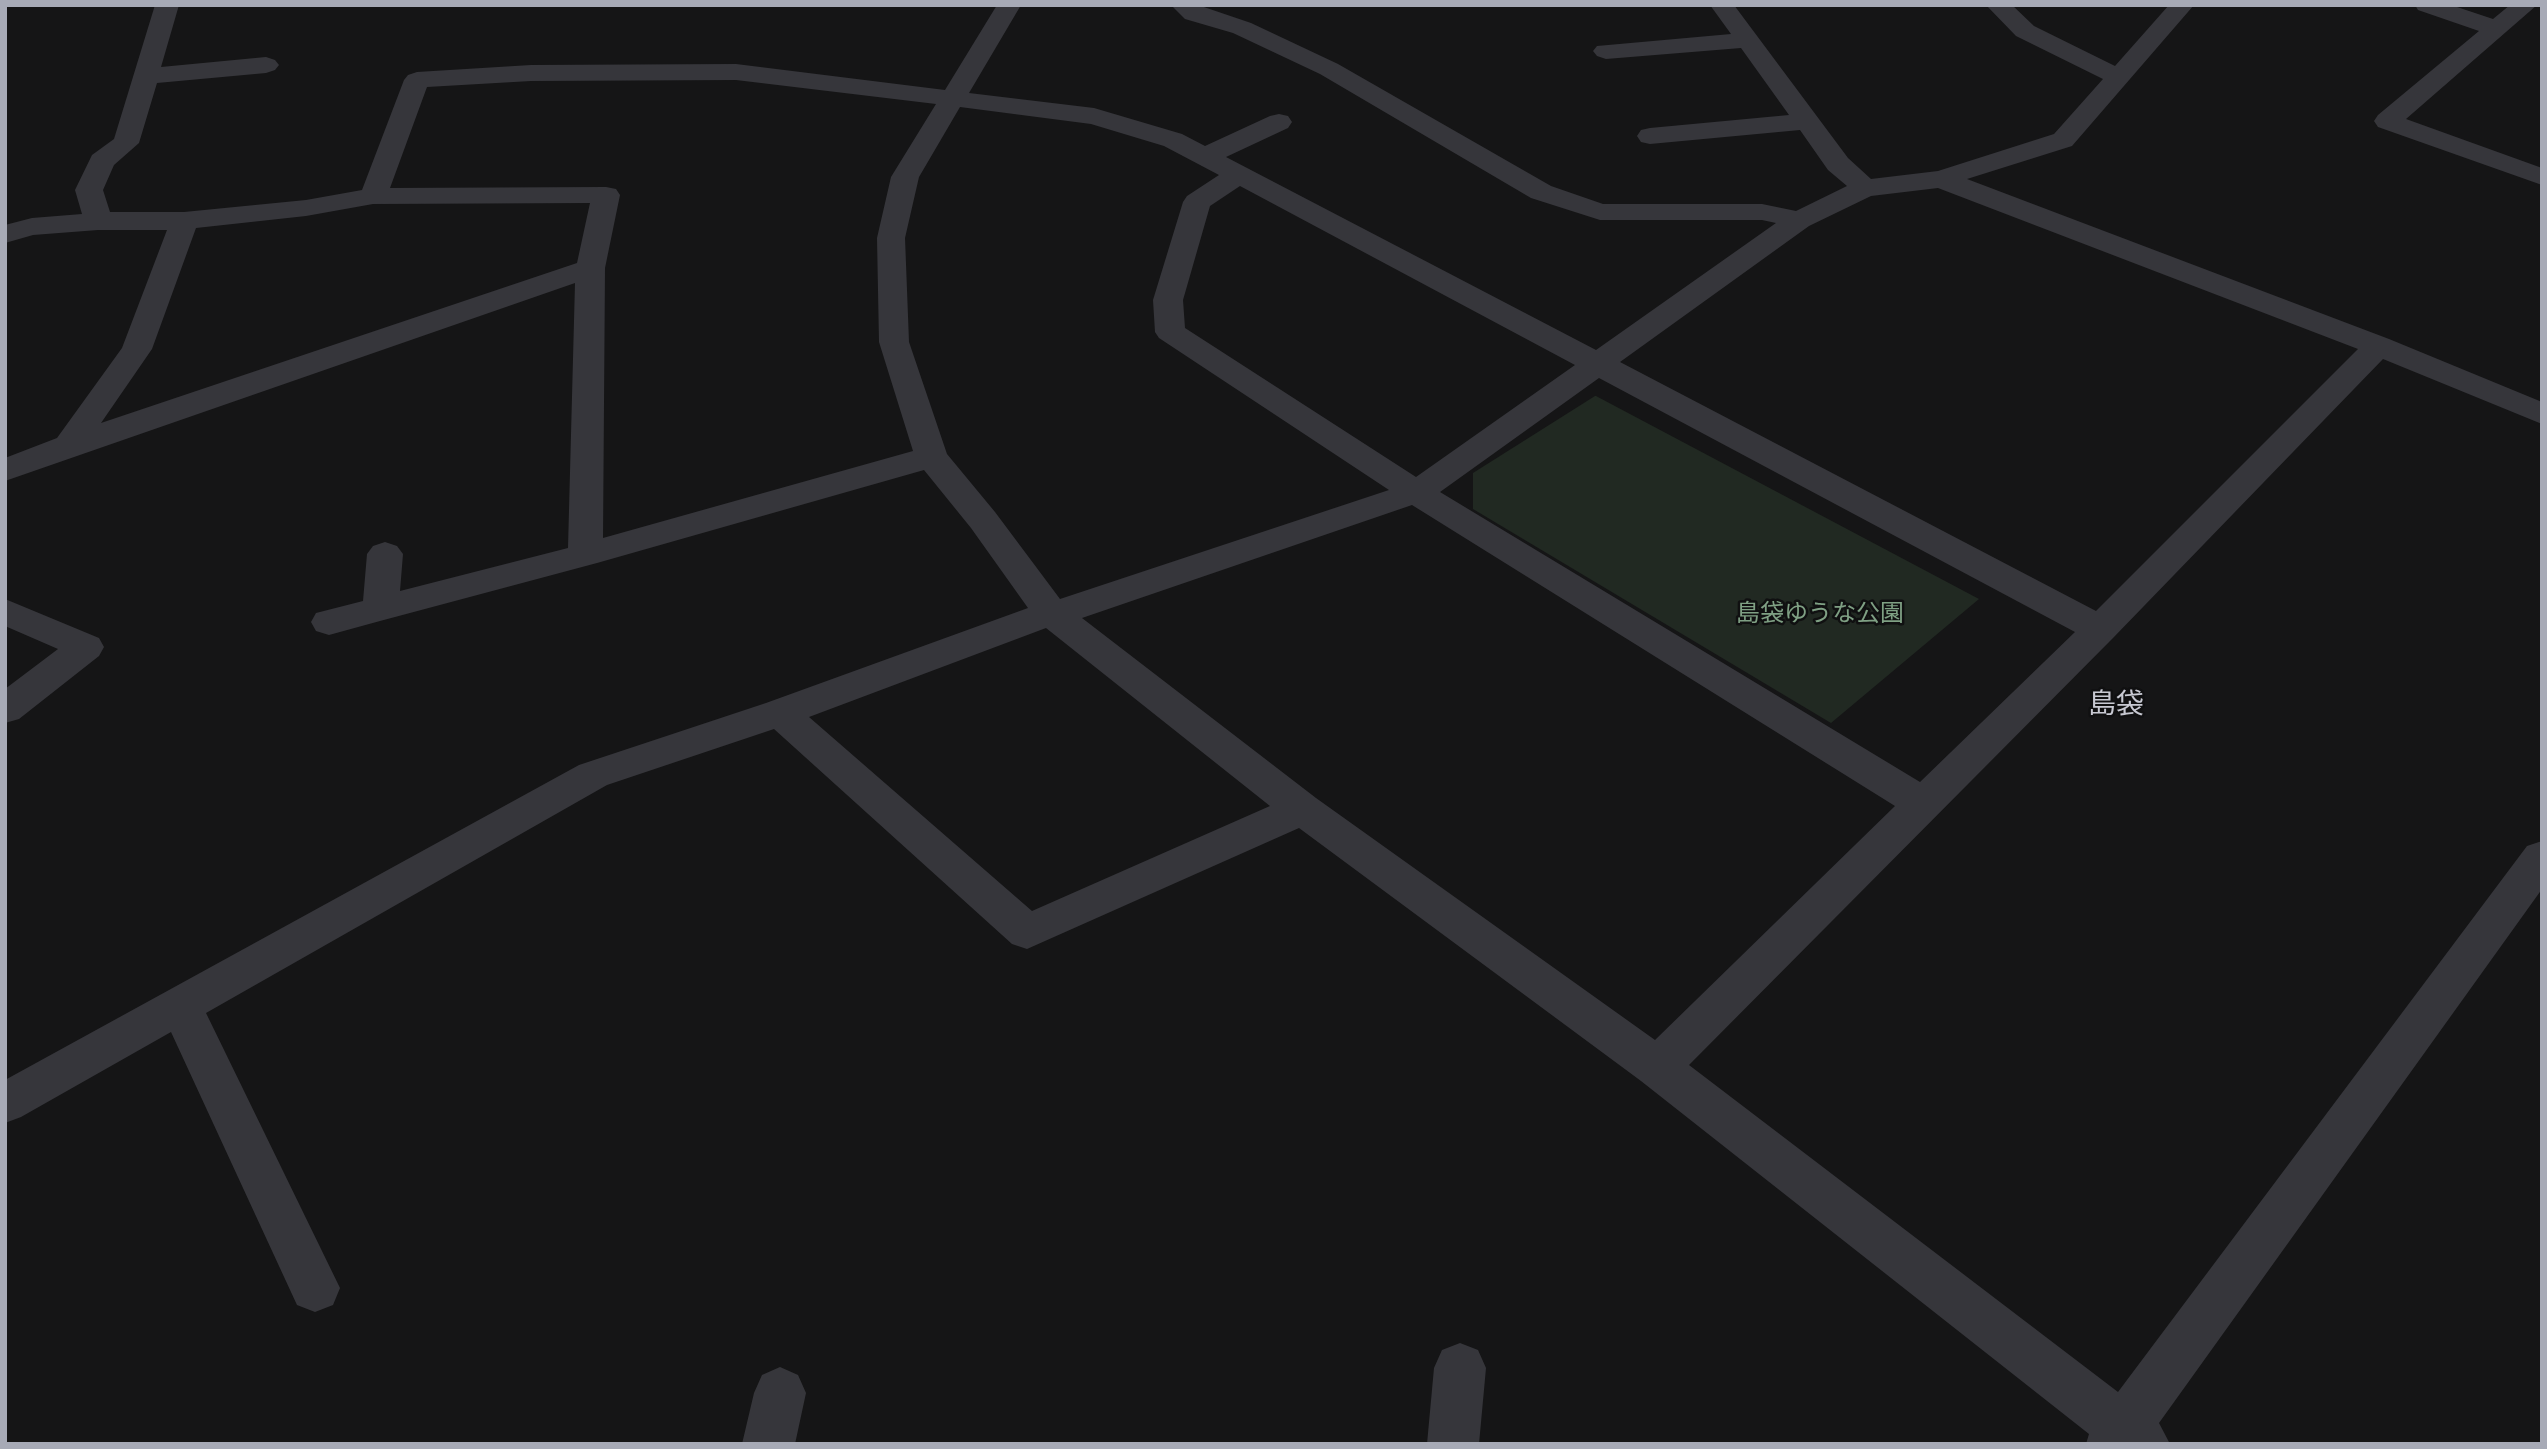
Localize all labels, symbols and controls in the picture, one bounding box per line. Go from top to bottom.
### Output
park label: 島袋ゆうな公園 [1736,600,1904,628]
district label: 島袋 [2088,688,2144,722]

